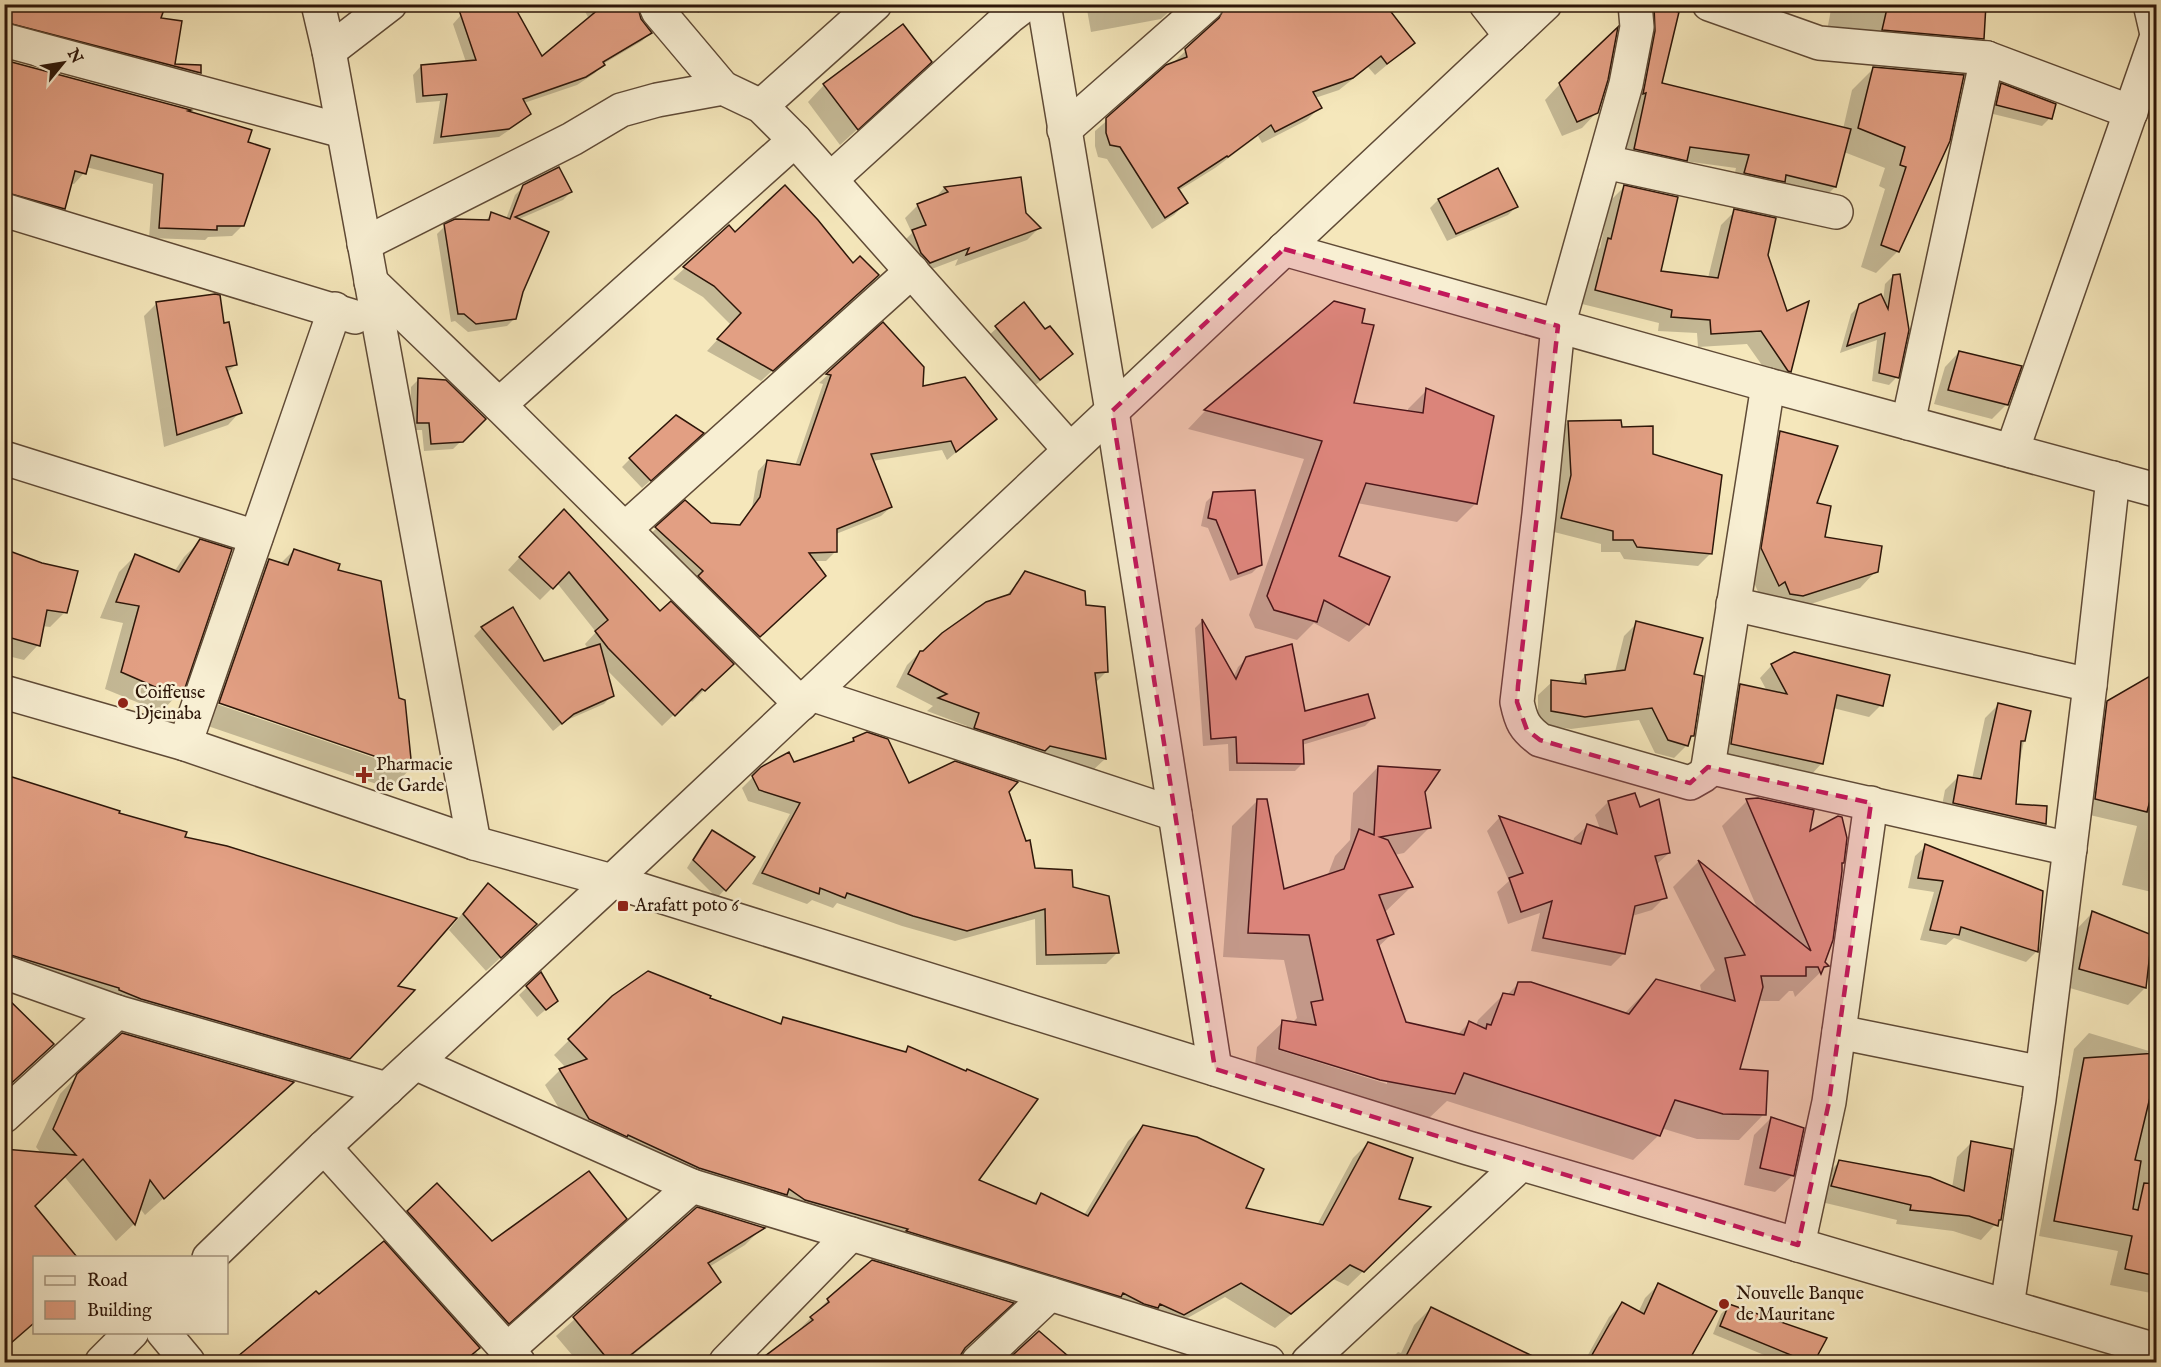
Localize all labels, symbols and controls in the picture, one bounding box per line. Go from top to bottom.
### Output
north arrow [33,33,93,93]
text: N [62,45,86,68]
place label: Coiffeuse Djeinaba [135,682,205,726]
marker: Coiffeuse Djeinaba [116,696,130,710]
place label: Pharmacie de Garde [376,754,453,798]
marker: Pharmacie de Garde [357,768,371,782]
place label: Arafatt poto 6 [634,895,739,918]
marker: Arafatt poto 6 [616,899,630,913]
legend [33,1256,228,1334]
text: Road [87,1270,128,1293]
place label: Nouvelle Banque de Mauritane [1736,1283,1864,1327]
marker: Nouvelle Banque de Mauritane [1717,1297,1731,1311]
text: Building [87,1300,152,1323]

